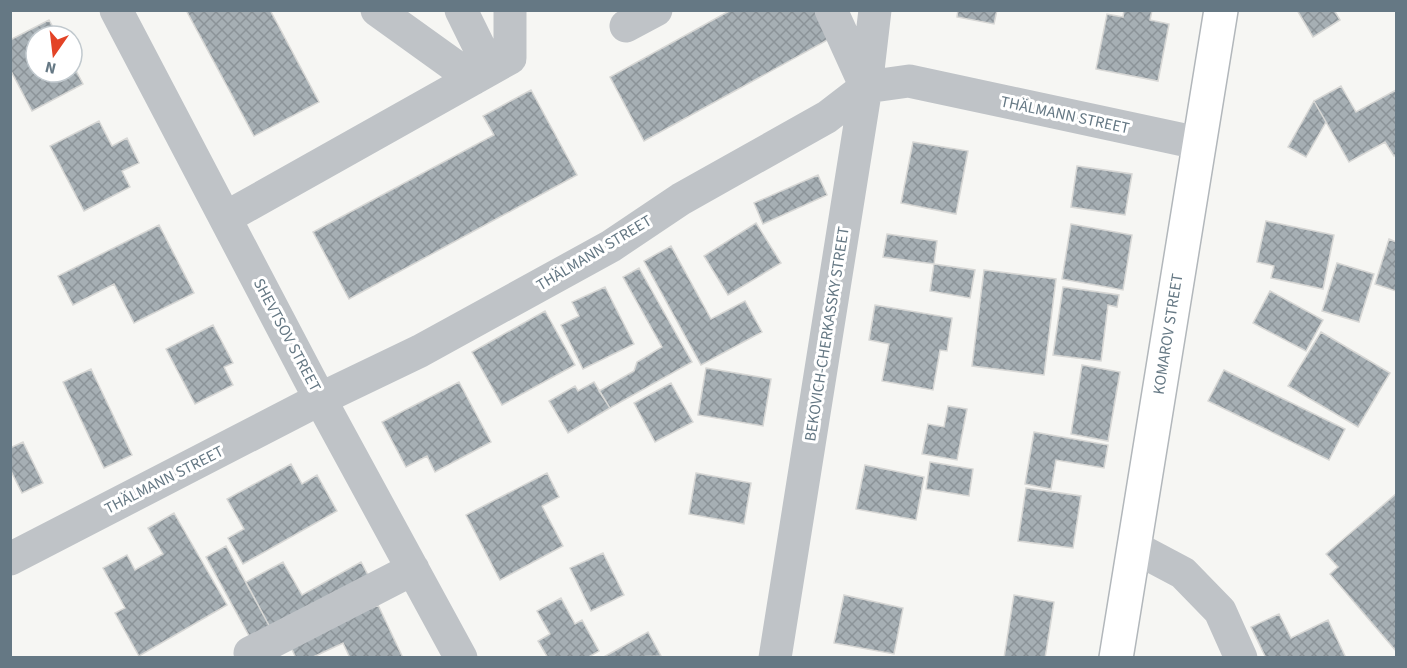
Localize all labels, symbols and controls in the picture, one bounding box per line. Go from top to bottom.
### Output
north arrow [24,24,84,84]
text: N [43,56,58,80]
street label: THÄLMANN STREET [999,91,1132,139]
street label: THÄLMANN STREET [532,210,656,296]
street label: BEKOVICH-CHERKASSKY STREET [799,225,855,443]
street label: KOMAROV STREET [1148,271,1188,396]
street label: SHEVTSOV STREET [248,274,326,396]
street label: THÄLMANN STREET [101,440,228,520]

